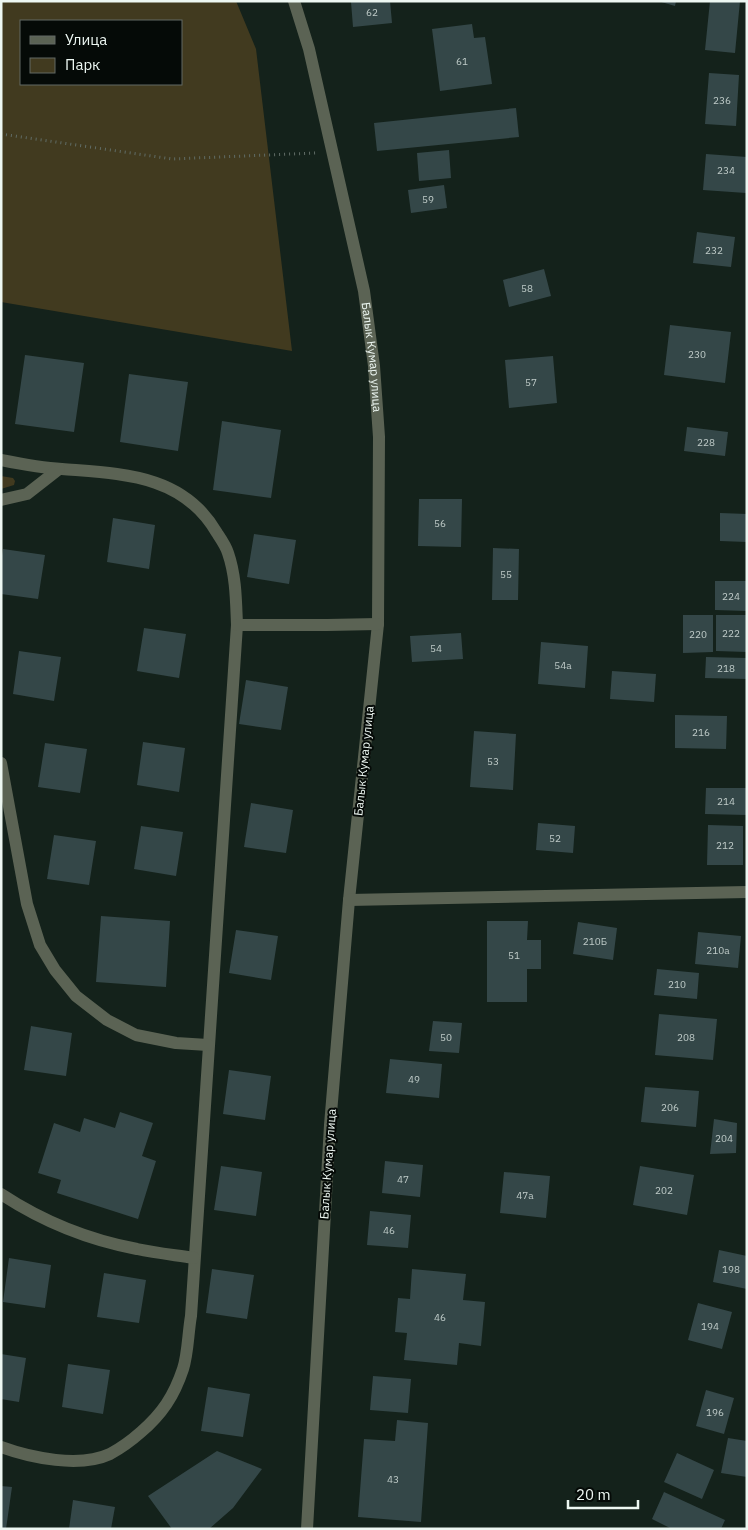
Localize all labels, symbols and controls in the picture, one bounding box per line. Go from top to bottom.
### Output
house number: 62 [366,6,378,19]
legend [20,20,182,85]
text: Улица [65,30,107,49]
text: Парк [65,55,100,74]
house number: 61 [456,55,468,68]
house number: 236 [713,94,731,107]
house number: 234 [717,164,735,177]
house number: 59 [422,193,434,206]
house number: 232 [705,244,723,257]
house number: 58 [521,282,533,295]
street label: Балык Кумар улица [359,301,385,413]
house number: 230 [688,348,706,361]
house number: 57 [525,376,537,389]
house number: 228 [697,436,715,449]
house number: 56 [434,517,446,530]
house number: 55 [500,568,512,581]
house number: 224 [722,590,740,603]
house number: 222 [722,627,740,640]
house number: 220 [689,628,707,641]
house number: 54 [430,642,442,655]
house number: 54а [554,659,572,672]
house number: 218 [717,662,735,675]
street label: Балык Кумар улица [350,705,377,817]
house number: 216 [692,726,710,739]
house number: 53 [487,755,499,768]
house number: 214 [717,795,735,808]
house number: 52 [549,832,561,845]
house number: 212 [716,839,734,852]
house number: 210Б [583,935,607,948]
house number: 210а [706,944,730,957]
house number: 51 [508,949,520,962]
house number: 210 [668,978,686,991]
house number: 50 [440,1031,452,1044]
house number: 208 [677,1031,695,1044]
house number: 49 [408,1073,420,1086]
house number: 206 [661,1101,679,1114]
street label: Балык Кумар улица [316,1108,339,1220]
house number: 204 [715,1132,733,1145]
house number: 47 [397,1173,409,1186]
house number: 202 [655,1184,673,1197]
house number: 47а [516,1189,534,1202]
house number: 46 [383,1224,395,1237]
house number: 198 [722,1263,740,1276]
house number: 46 [434,1311,446,1324]
house number: 194 [701,1320,719,1333]
house number: 196 [706,1406,724,1419]
house number: 43 [387,1473,399,1486]
scale bar [568,1478,638,1510]
text: 20 m [576,1485,611,1504]

